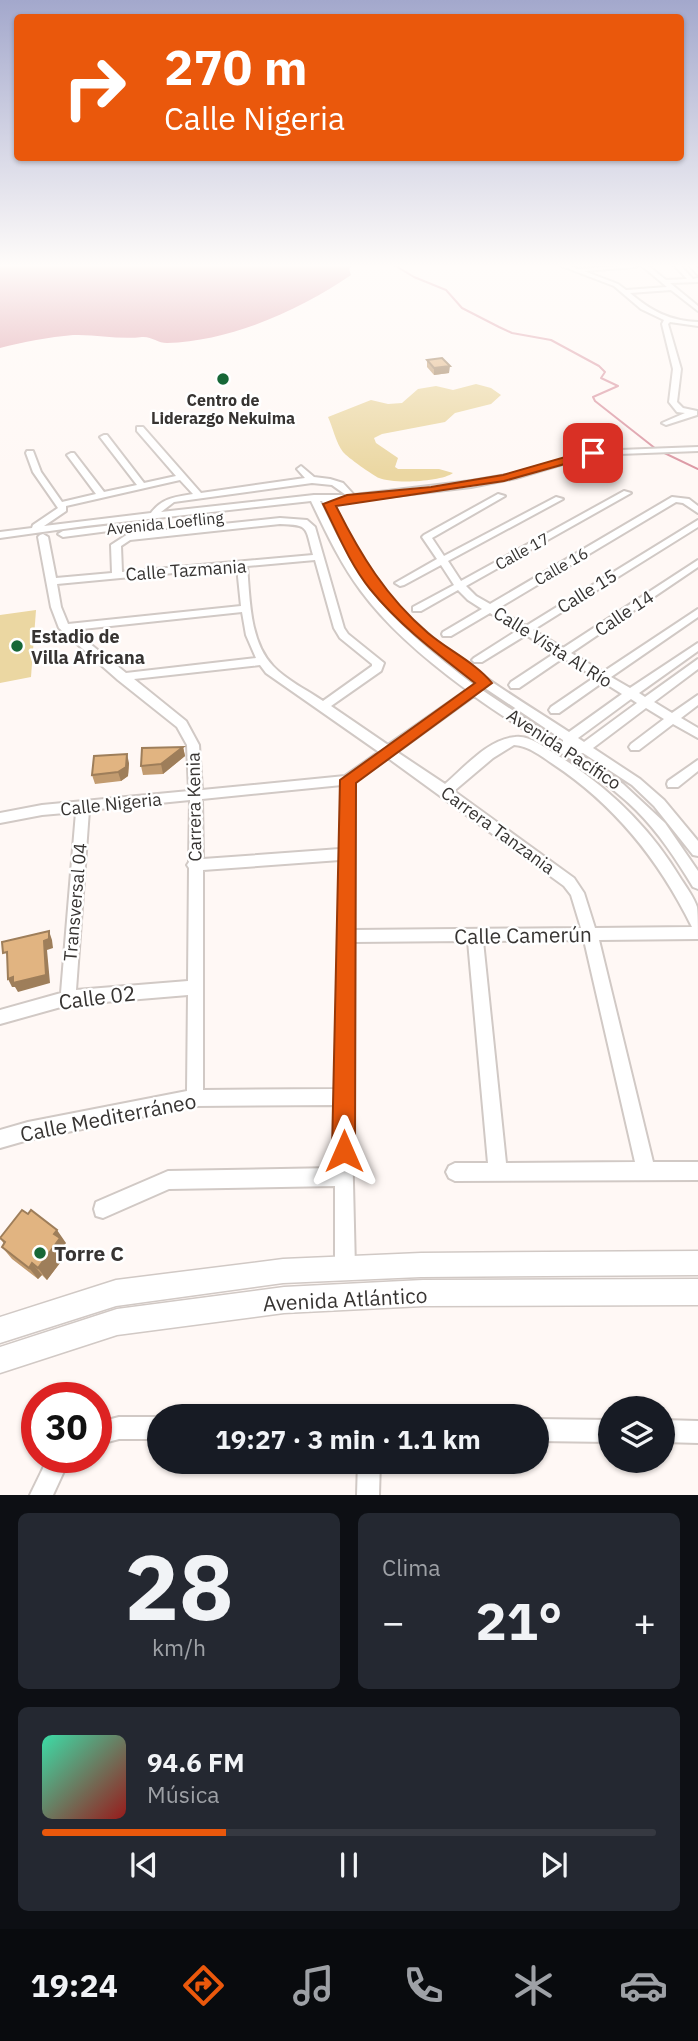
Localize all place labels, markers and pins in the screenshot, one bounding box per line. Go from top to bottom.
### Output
marker: Centro de Liderazgo Nekuima [215,371,231,387]
place label: Centro de Liderazgo Nekuima [151,390,295,428]
pin [563,423,623,483]
place label: Estadio de Villa Africana [31,625,145,669]
marker: Estadio de Villa Africana [9,638,25,654]
place label: Torre C [54,1239,124,1267]
marker: Torre C [32,1245,48,1261]

